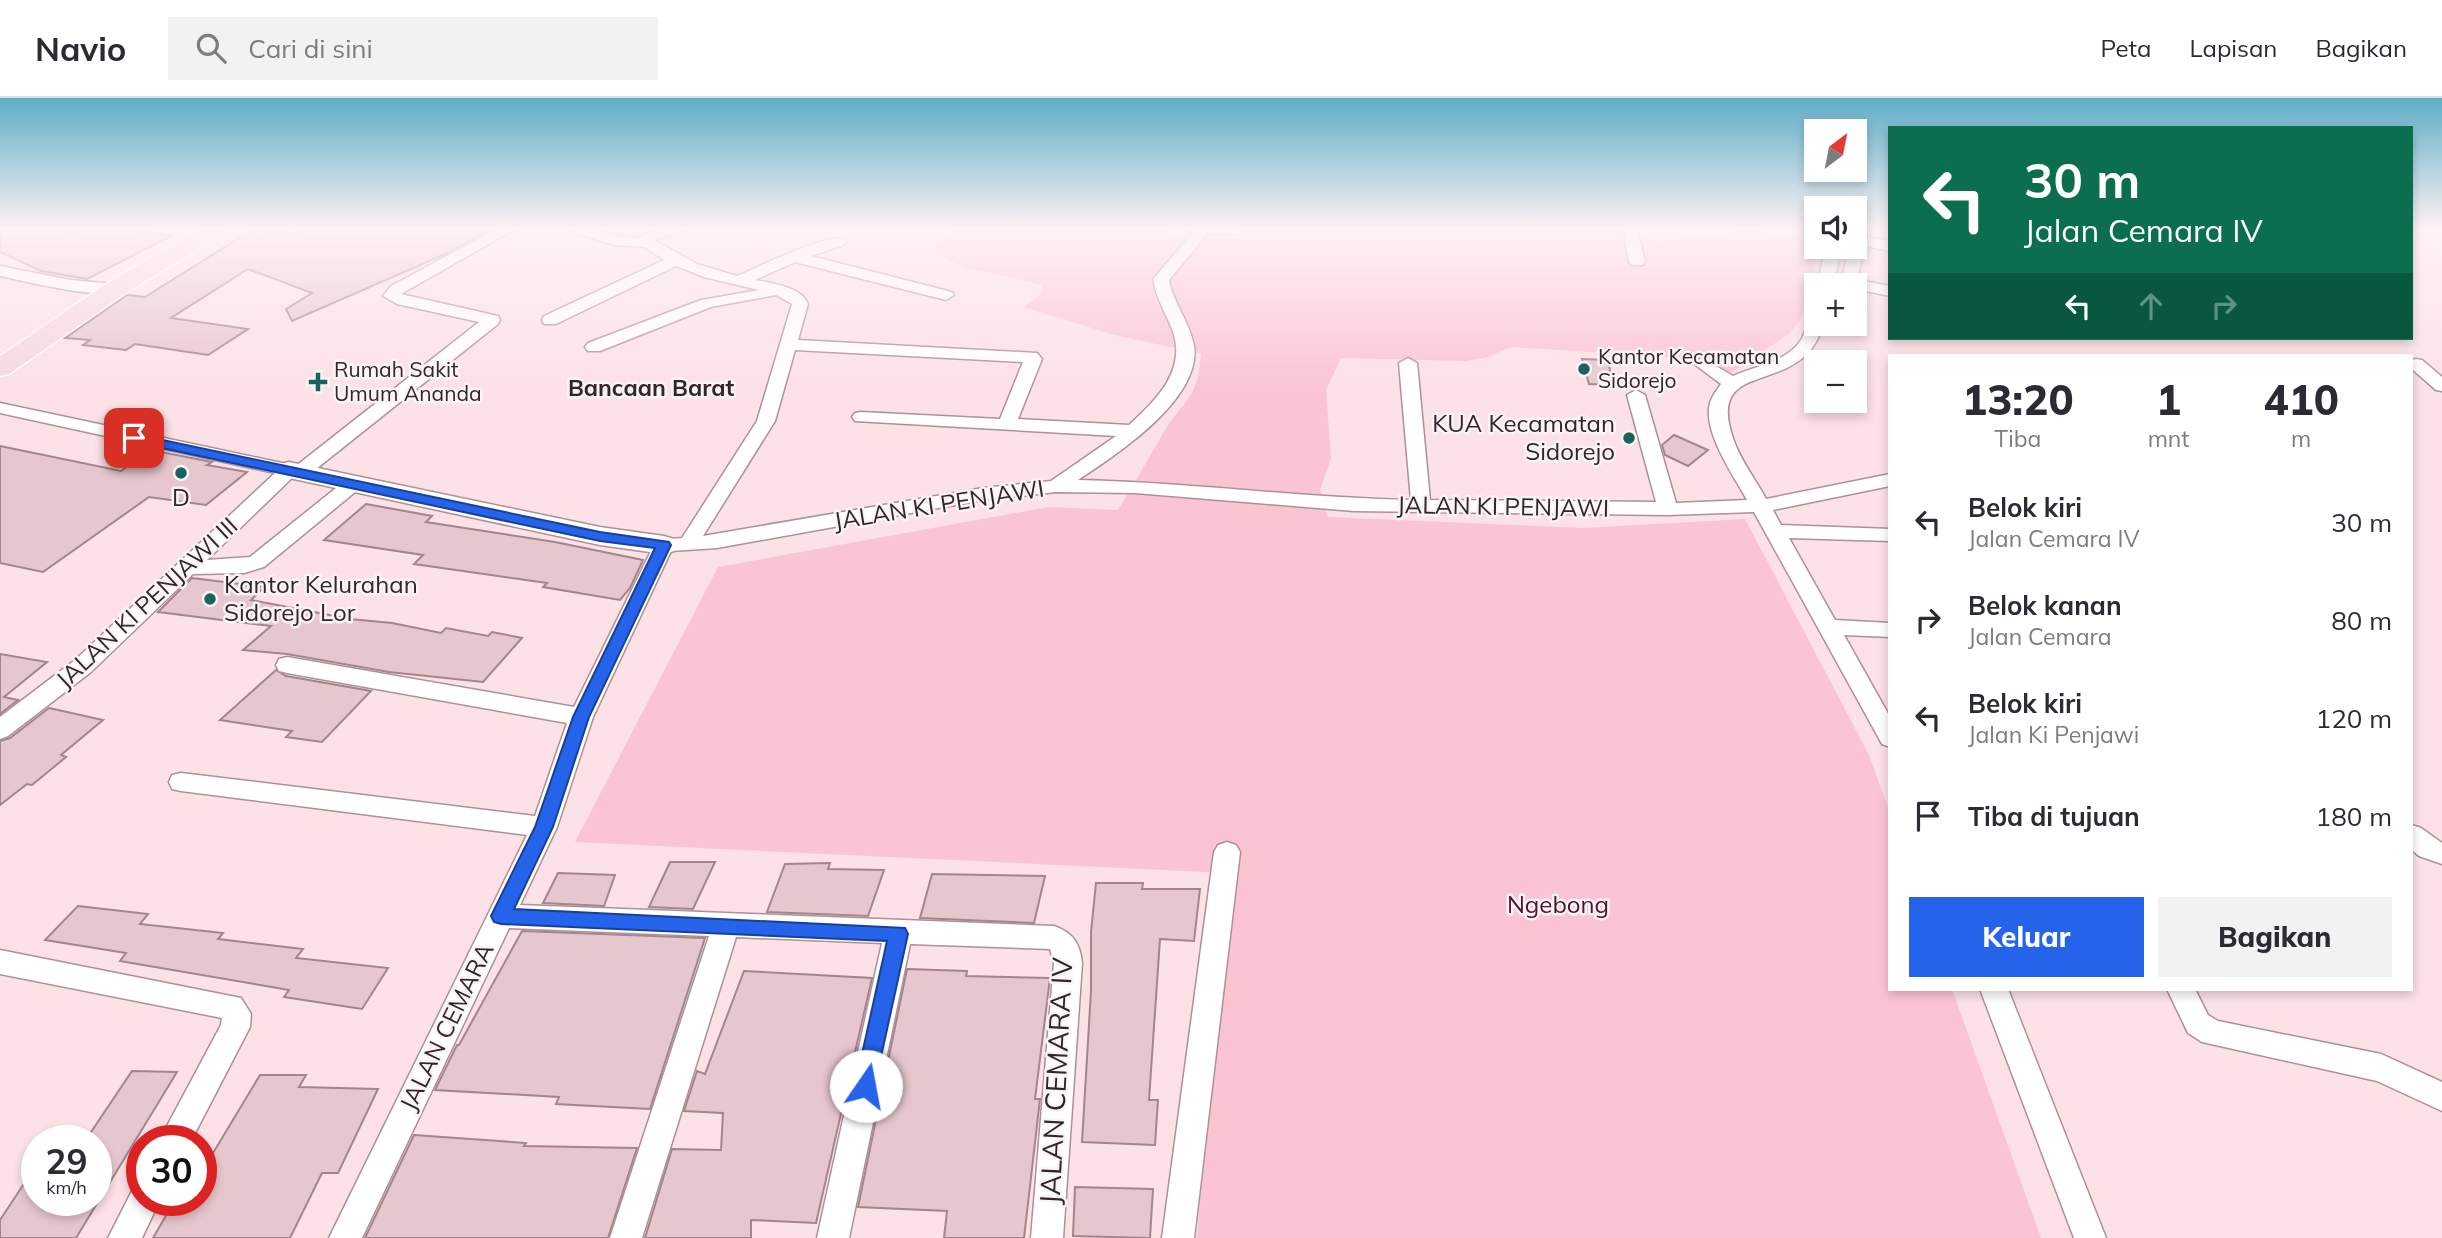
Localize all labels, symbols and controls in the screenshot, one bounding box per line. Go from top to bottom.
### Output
search box [168,17,658,80]
text: Navio [35,28,126,69]
icon: search [192,29,230,67]
text: Cari di sini [248,32,373,65]
text: Peta [2100,33,2151,63]
text: Lapisan [2189,33,2277,63]
text: Bagikan [2315,33,2407,63]
north arrow [1804,119,1867,182]
map controls [1804,119,1867,413]
text: 30 m [2024,149,2140,210]
icon: left [1909,154,2000,245]
button: sound [1804,196,1867,259]
text: Jalan Cemara IV [2024,210,2263,250]
button: + [1804,273,1867,336]
icon: left [2059,287,2097,325]
icon: ahead [2132,287,2170,325]
icon: right [2205,287,2243,325]
place label: Kantor Kecamatan Sidorejo [1598,343,1779,393]
button: − [1804,350,1867,413]
place label: Rumah Sakit Umum Ananda [334,356,482,406]
marker: Kantor Kecamatan Sidorejo [1576,361,1592,377]
marker: Rumah Sakit Umum Ananda [308,372,328,392]
district label: Bancaan Barat [568,373,734,402]
text: 13:20 [1962,373,2074,426]
text: 1 [2156,373,2181,426]
text: 410 [2263,373,2339,426]
pin [104,408,164,468]
place label: KUA Kecamatan Sidorejo [1432,408,1615,466]
icon: arrive [115,419,153,457]
text: Tiba [1994,424,2041,453]
text: mnt [2148,424,2189,453]
text: m [2291,424,2311,453]
marker: KUA Kecamatan Sidorejo [1621,430,1637,446]
marker: D [173,465,189,481]
street label: JALAN KI PENJAWI [832,473,1046,535]
place label: D [172,482,190,512]
street label: JALAN KI PENJAWI [1397,489,1609,523]
text: Belok kiri [1968,491,2082,524]
icon: left [1909,503,1947,541]
text: 30 m [2331,506,2392,539]
street label: JALAN KI PENJAWI III [49,510,243,694]
text: Jalan Cemara IV [1968,524,2140,553]
place label: Kantor Kelurahan Sidorejo Lor [224,569,418,627]
text: Belok kanan [1968,589,2122,622]
marker: Kantor Kelurahan Sidorejo Lor [202,591,218,607]
icon: right [1909,601,1947,639]
text: 80 m [2331,604,2392,637]
text: Jalan Cemara [1968,622,2112,651]
text: Belok kiri [1968,687,2082,720]
icon: left [1909,699,1947,737]
text: 120 m [2316,702,2392,735]
text: Jalan Ki Penjawi [1968,720,2139,749]
icon: arrive [1909,797,1947,835]
text: Tiba di tujuan [1968,800,2140,833]
text: 180 m [2316,800,2392,833]
park label: Ngebong [1507,889,1609,919]
button: Keluar [1909,897,2144,977]
button: Bagikan [2158,897,2392,977]
street label: JALAN CEMARA [393,938,500,1115]
street label: JALAN CEMARA IV [1032,956,1079,1205]
position arrow [829,1049,903,1123]
speed limit sign: 30 [126,1125,217,1216]
text: 29 [45,1139,88,1183]
text: km/h [46,1176,87,1199]

